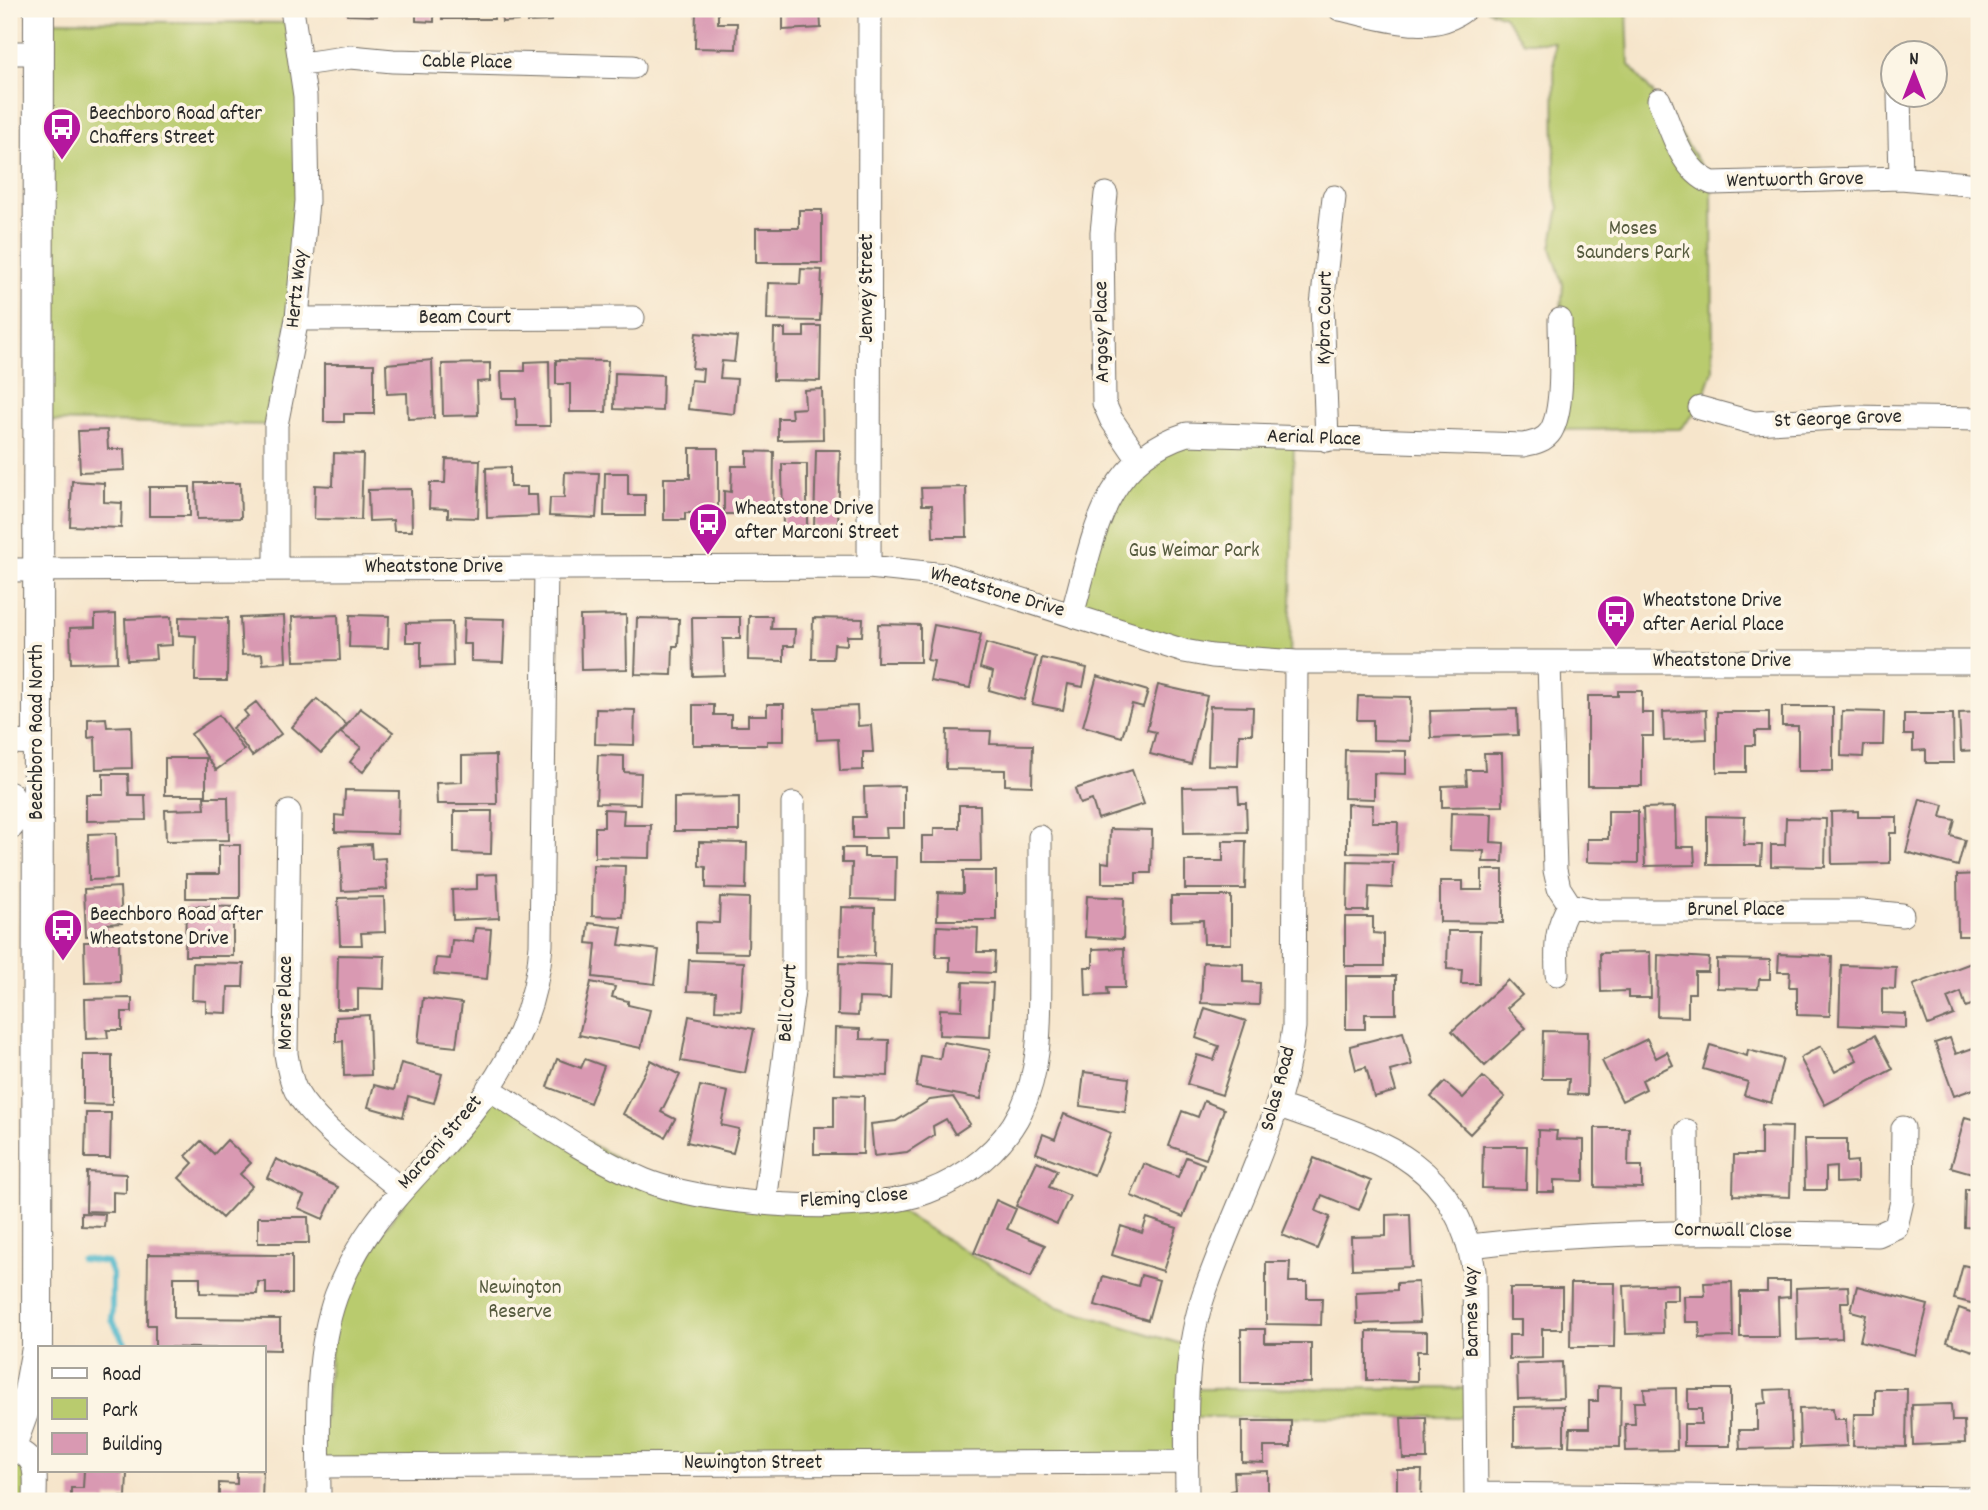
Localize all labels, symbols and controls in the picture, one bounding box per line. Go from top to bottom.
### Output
north arrow [1880,38,1950,108]
street label: Cable Place [422,47,512,79]
text: N [1909,47,1919,74]
place label: Beechboro Road after Chaffers Street [89,100,262,154]
bus stop icon: Beechboro Road after Chaffers Street [41,106,83,161]
street label: Wentworth Grove [1726,165,1864,197]
park label: Moses Saunders Park [1576,215,1690,269]
street label: Jenvey Street [853,233,883,342]
street label: Hertz Way [279,248,317,330]
street label: Kybra Court [1310,270,1342,365]
street label: Argosy Place [1087,281,1119,383]
street label: Beam Court [419,304,512,334]
street label: St George Grove [1774,403,1902,437]
street label: Aerial Place [1266,422,1362,456]
place label: Wheatstone Drive after Marconi Street [735,495,899,549]
bus stop icon: Wheatstone Drive after Marconi Street [687,501,729,556]
park label: Gus Weimar Park [1128,537,1260,567]
street label: Wheatstone Drive [365,553,503,583]
street label: Wheatstone Drive [926,559,1068,627]
place label: Wheatstone Drive after Aerial Place [1643,587,1784,641]
bus stop icon: Wheatstone Drive after Aerial Place [1595,593,1637,648]
street label: Beechboro Road North [23,644,53,820]
street label: Wheatstone Drive [1653,647,1791,677]
street label: Brunel Place [1687,896,1785,926]
place label: Beechboro Road after Wheatstone Drive [90,901,263,955]
bus stop icon: Beechboro Road after Wheatstone Drive [42,907,84,962]
street label: Morse Place [272,956,302,1050]
street label: Bell Court [771,963,807,1043]
street label: Solas Road [1253,1043,1305,1135]
street label: Marconi Street [391,1089,491,1197]
street label: Fleming Close [799,1180,909,1218]
street label: Cornwall Close [1674,1216,1792,1248]
street label: Barnes Way [1457,1266,1489,1358]
park label: Newington Reserve [479,1274,561,1328]
legend [38,1346,266,1472]
text: Road [102,1361,141,1391]
text: Park [102,1397,138,1427]
text: Building [102,1431,162,1461]
street label: Newington Street [684,1449,823,1479]

